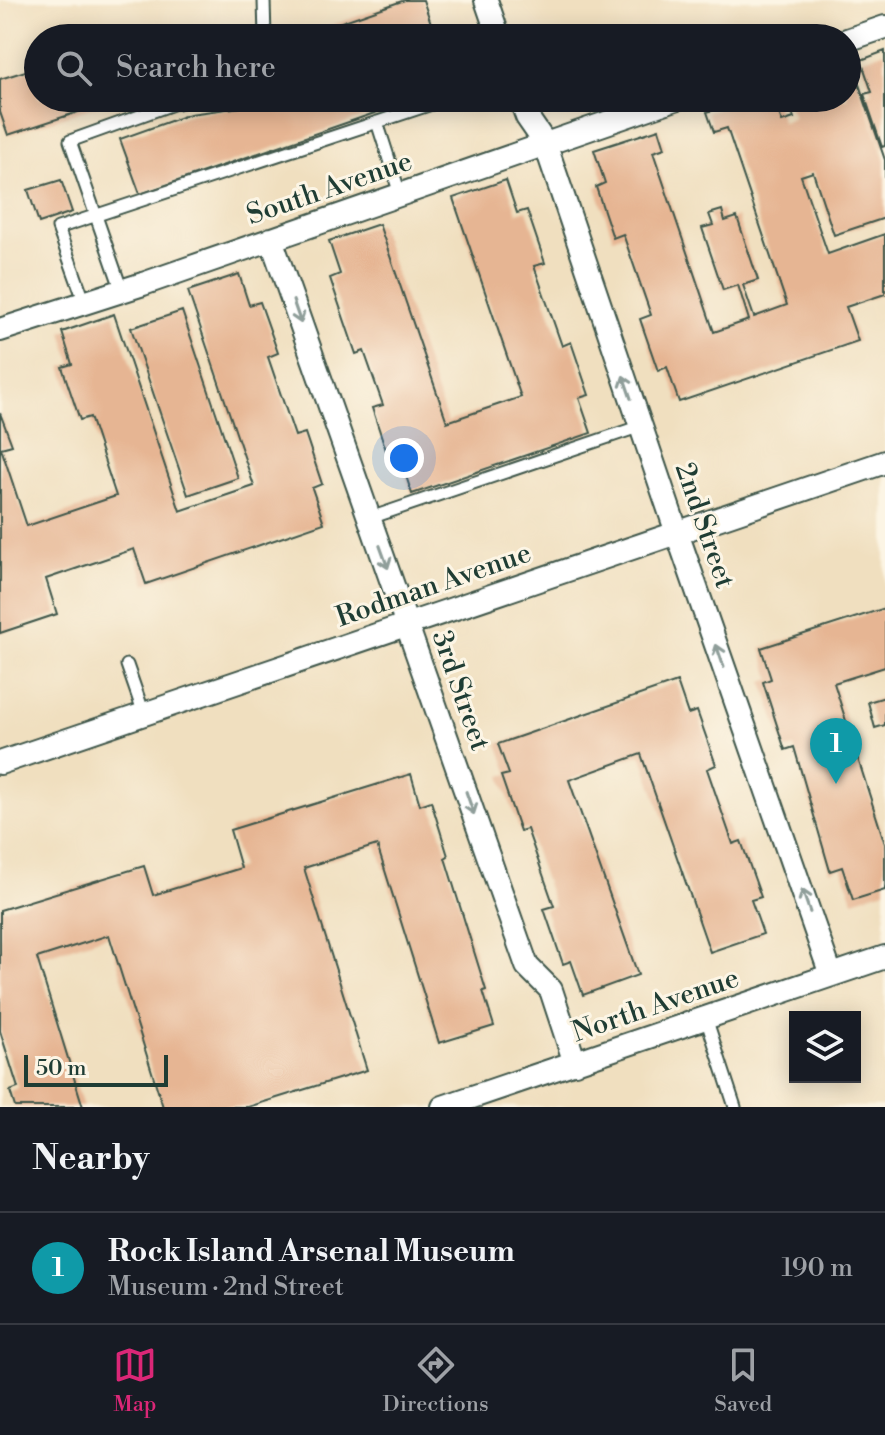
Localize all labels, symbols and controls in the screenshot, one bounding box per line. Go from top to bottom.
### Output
search box [24,24,861,112]
icon: search [52,46,96,90]
text: Search here [116,49,276,87]
street label: South Avenue [242,144,417,233]
one-way arrow [291,299,306,324]
one-way arrow [619,374,634,399]
your location [384,438,424,478]
street label: 2nd Street [667,458,742,593]
street label: Rodman Avenue [331,536,536,635]
one-way arrow [378,545,392,569]
street label: 3rd Street [424,626,498,755]
one-way arrow [711,644,726,669]
pin: 1 [810,718,862,784]
one-way arrow [463,790,478,815]
one-way arrow [797,889,812,914]
street label: North Avenue [567,961,743,1050]
map controls [789,1011,861,1083]
button: layers [789,1011,861,1083]
scale bar [24,1051,168,1087]
text: 50 m [36,1055,87,1082]
text: Nearby [32,1138,150,1180]
text: Rock Island Arsenal Museum [108,1233,515,1271]
text: 1 [52,1252,64,1284]
text: 190 m [782,1252,853,1284]
text: Museum · 2nd Street [108,1271,344,1303]
tab: Map [113,1343,157,1418]
tab: Directions [383,1343,489,1418]
tab: Saved [714,1343,772,1418]

